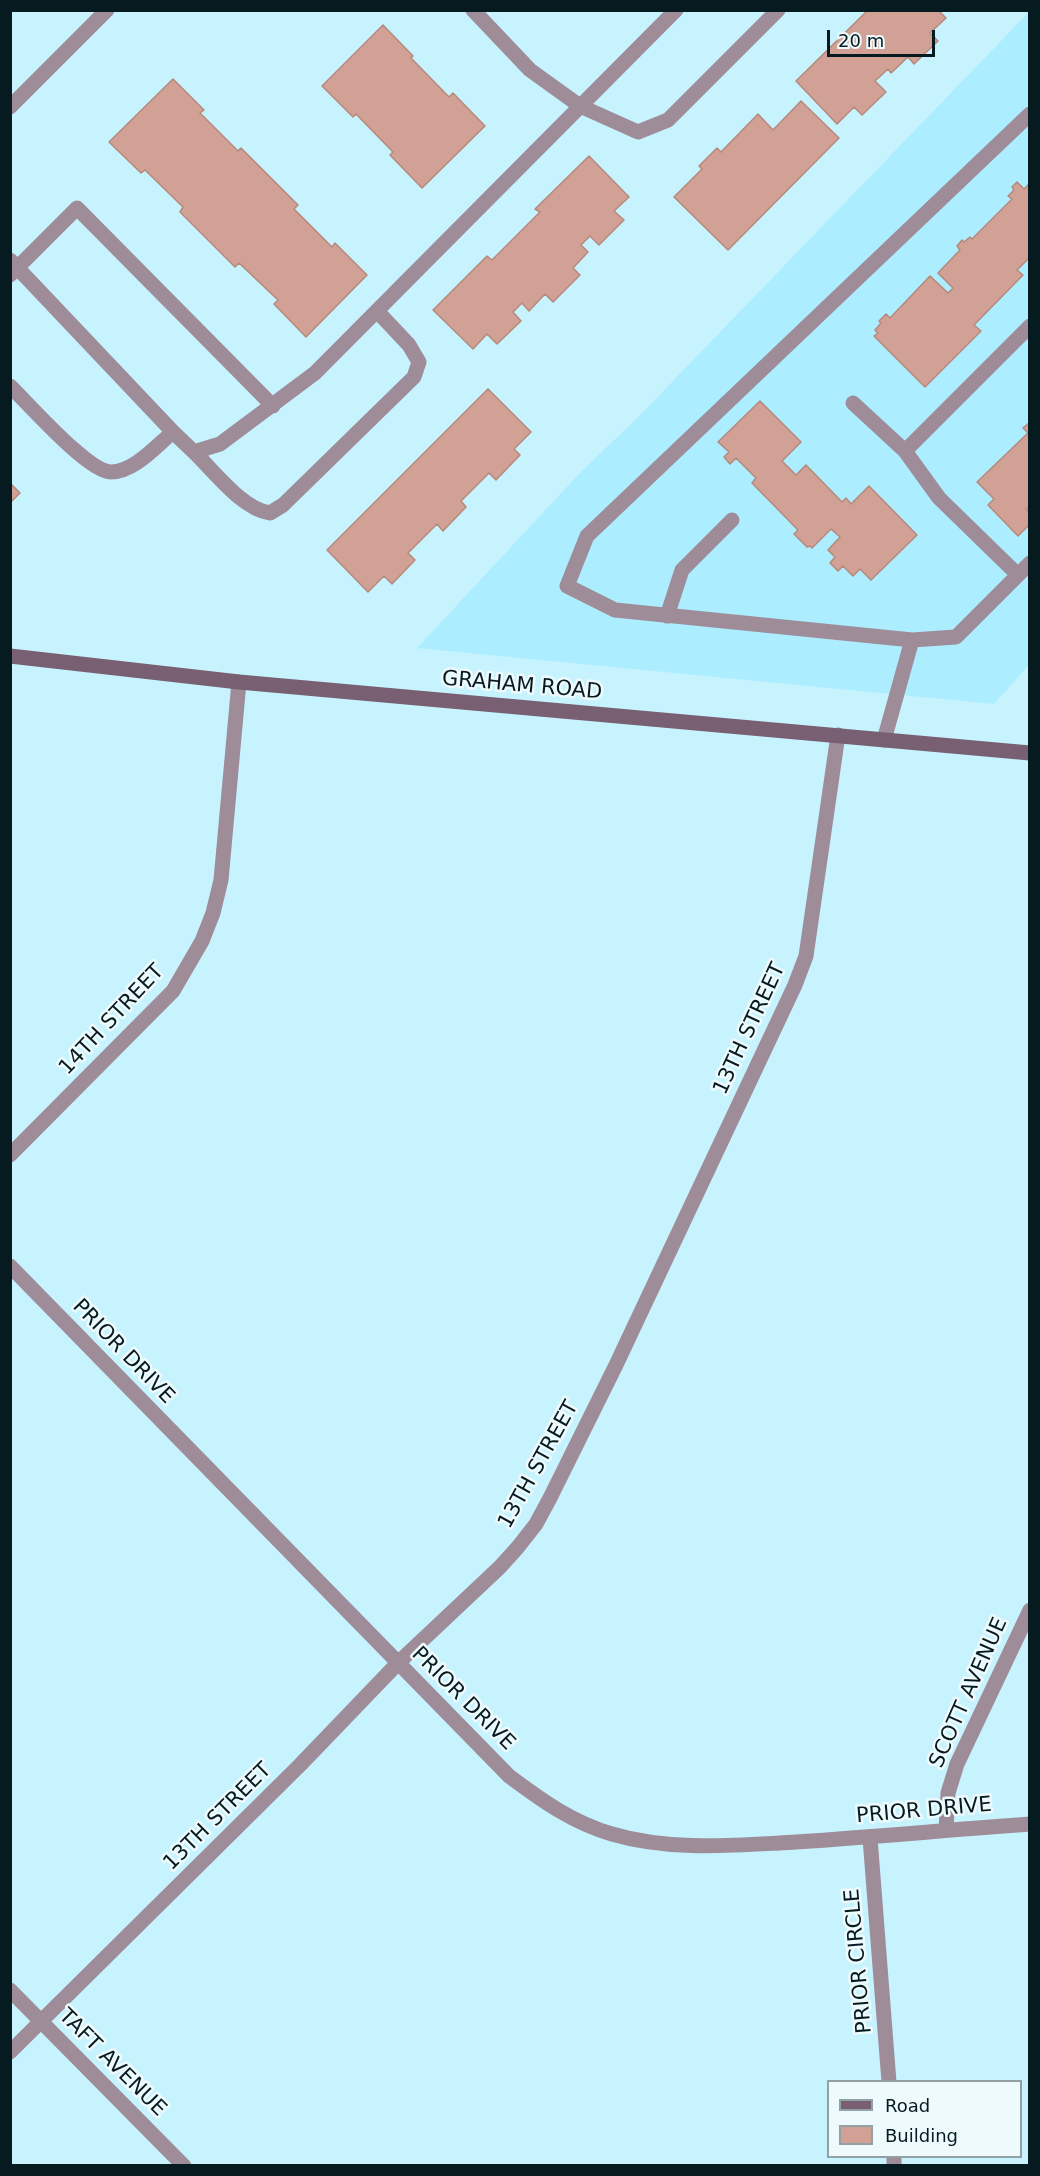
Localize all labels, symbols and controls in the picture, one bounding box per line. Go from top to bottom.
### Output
scale bar [830,18,938,56]
text: 20 m [838,30,884,51]
street label: GRAHAM ROAD [441,666,603,706]
street label: 14TH STREET [54,959,170,1081]
street label: 13TH STREET [709,959,791,1099]
street label: PRIOR DRIVE [67,1294,179,1410]
street label: 13TH STREET [494,1397,584,1533]
street label: SCOTT AVENUE [925,1614,1013,1772]
street label: PRIOR DRIVE [406,1642,520,1756]
street label: 13TH STREET [159,1758,277,1876]
street label: PRIOR DRIVE [855,1793,993,1829]
street label: PRIOR CIRCLE [840,1888,878,2034]
street label: TAFT AVENUE [53,2004,171,2122]
legend [827,2080,1022,2158]
text: Road [885,2095,930,2116]
text: Building [885,2125,958,2146]

